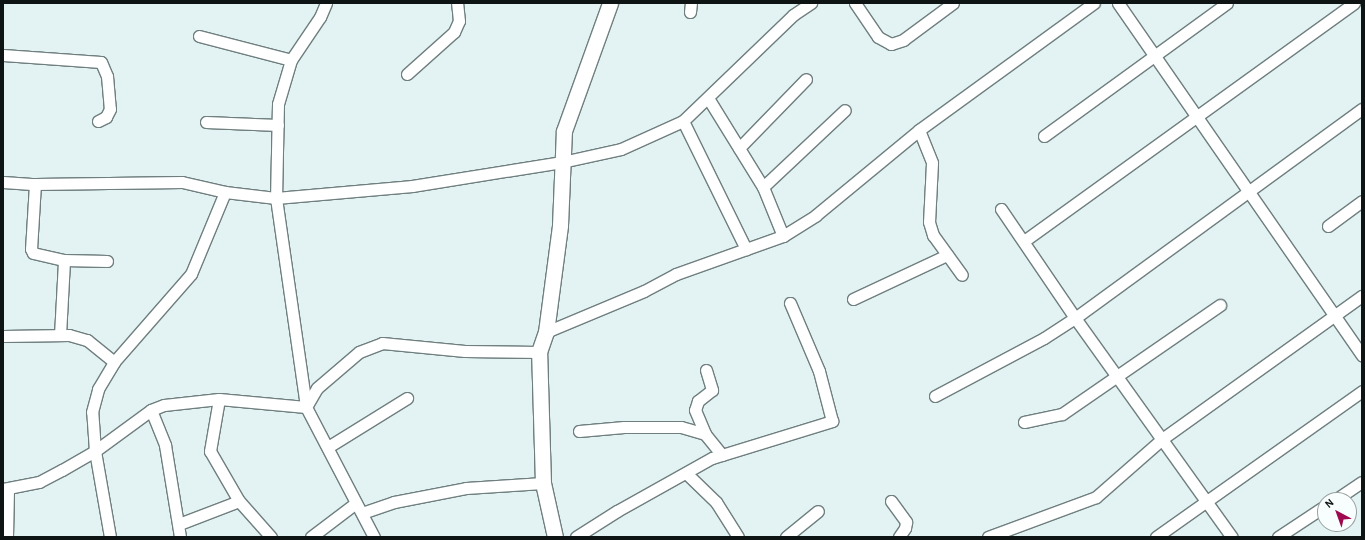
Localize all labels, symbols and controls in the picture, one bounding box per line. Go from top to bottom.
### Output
north arrow [1317,492,1357,532]
text: N [1323,497,1336,510]

